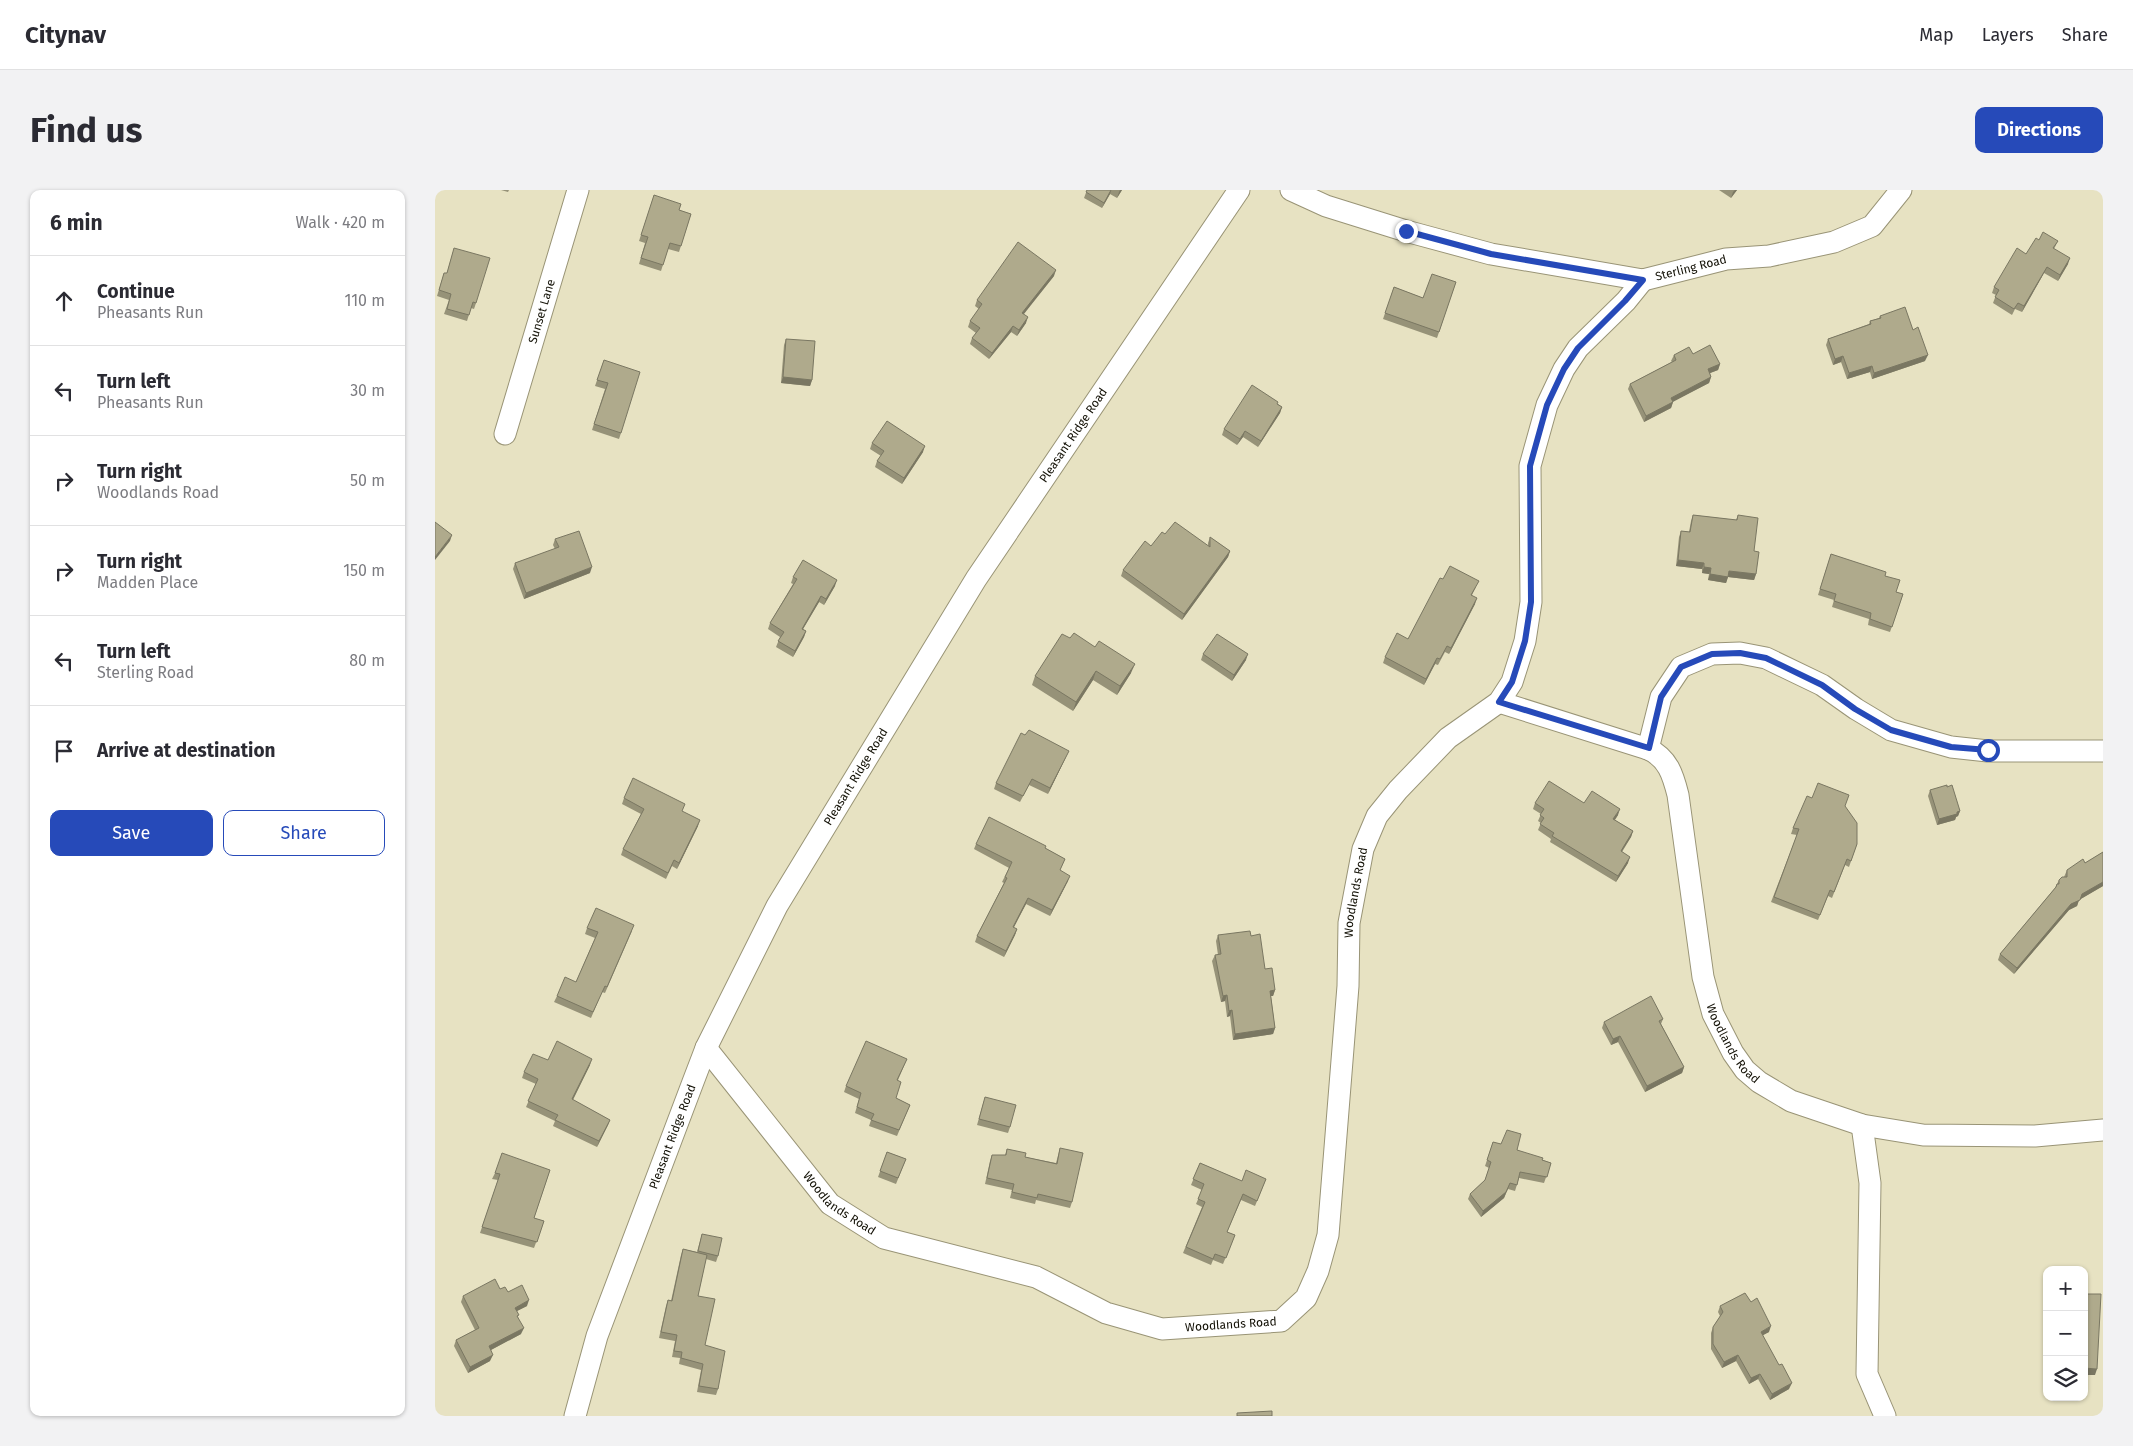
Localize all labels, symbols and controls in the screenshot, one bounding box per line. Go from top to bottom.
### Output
text: Citynav [25,21,106,49]
text: Map [1919,24,1954,46]
text: Layers [1982,24,2034,46]
text: Share [2062,24,2108,46]
button: Directions [1975,107,2103,153]
text: Find us [30,109,142,151]
text: 6 min [50,210,103,236]
text: Walk · 420 m [296,213,385,232]
route end [1395,220,1418,243]
street label: Sterling Road [1654,252,1728,284]
street label: Sunset Lane [525,278,558,345]
text: Continue [97,280,175,303]
icon: ahead [50,287,78,315]
text: 110 m [344,291,385,310]
text: Pheasants Run [97,303,204,322]
text: Turn left [97,370,171,393]
icon: left [50,377,78,405]
text: 30 m [350,381,385,400]
street label: Pleasant Ridge Road [1036,385,1110,485]
text: Pheasants Run [97,393,204,412]
text: Turn right [97,460,182,483]
icon: right [50,467,78,495]
text: 50 m [350,471,385,490]
text: Woodlands Road [97,483,219,502]
text: Turn right [97,550,182,573]
icon: right [50,557,78,585]
text: 150 m [343,561,385,580]
text: Madden Place [97,573,198,592]
text: Turn left [97,640,171,663]
icon: left [50,647,78,675]
text: 80 m [349,651,385,670]
text: Sterling Road [97,663,194,682]
street label: Pleasant Ridge Road [821,726,891,828]
icon: arrive [50,737,78,765]
text: Arrive at destination [97,739,276,762]
route start [1977,739,2000,762]
button: Save [50,810,213,856]
button: Share [223,810,385,856]
street label: Woodlands Road [1342,846,1370,938]
street label: Woodlands Road [1704,1002,1762,1086]
street label: Pleasant Ridge Road [646,1082,699,1191]
street label: Woodlands Road [800,1169,878,1238]
map controls [2043,1266,2088,1401]
button: + [2043,1266,2088,1311]
button: − [2043,1311,2088,1356]
street label: Woodlands Road [1185,1314,1277,1334]
button: layers [2043,1356,2088,1401]

